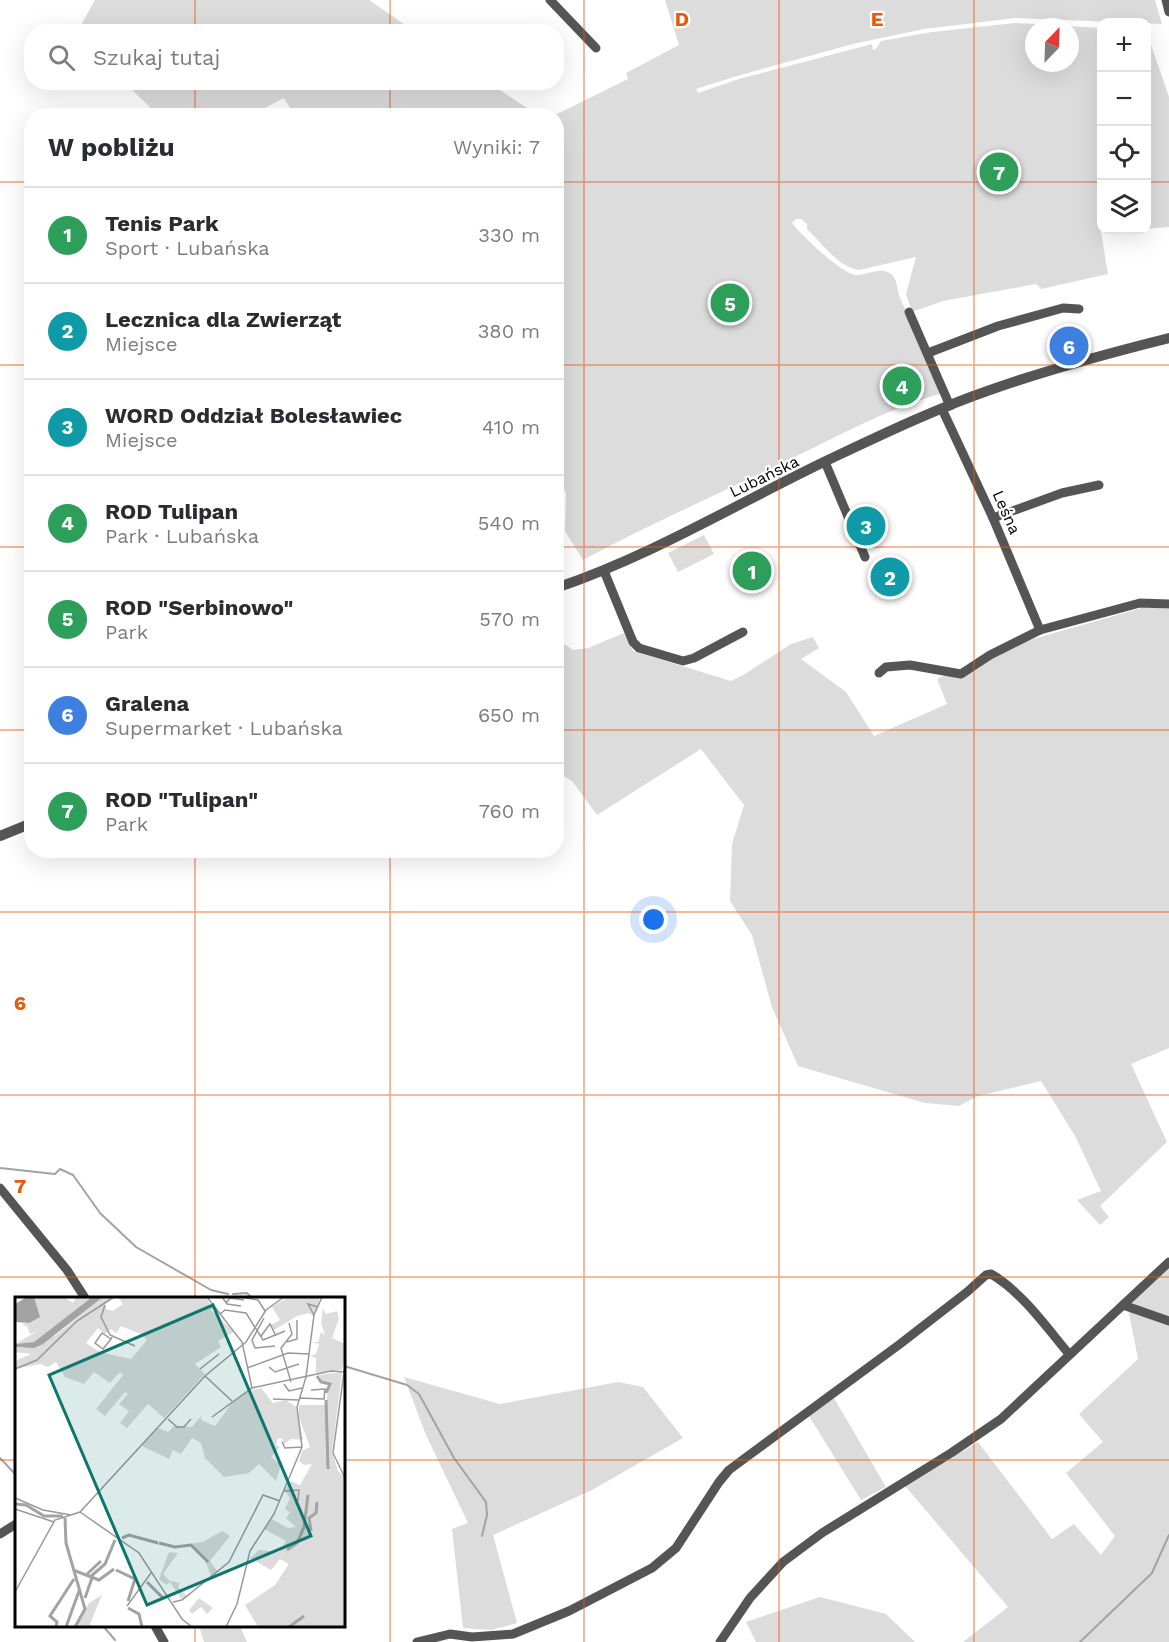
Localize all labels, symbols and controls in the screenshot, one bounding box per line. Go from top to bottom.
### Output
text: D [675,7,689,31]
text: E [871,7,883,31]
north arrow [1025,18,1079,72]
map controls [1097,18,1151,234]
button: + [1097,18,1151,72]
search box [24,24,564,90]
icon: search [45,41,78,74]
text: Szukaj tutaj [93,45,220,70]
button: − [1097,72,1151,126]
button: locate [1097,126,1151,180]
text: W pobliżu [48,132,175,162]
text: Wyniki: 7 [453,135,540,159]
pin: 7 [980,150,1018,195]
button: layers [1097,180,1151,234]
text: Tenis Park [105,211,219,236]
text: 1 [63,223,72,247]
text: 330 m [478,223,540,247]
text: Sport · Lubańska [105,236,270,260]
pin: 5 [710,280,750,326]
text: Lecznica dla Zwierząt [105,307,341,332]
text: 2 [62,319,73,343]
text: 380 m [478,319,540,343]
pin: 6 [1050,324,1088,368]
text: Miejsce [105,332,178,356]
pin: 4 [882,364,922,408]
text: WORD Oddział Bolesławiec [105,403,402,428]
text: 3 [62,415,73,439]
text: 410 m [482,415,540,439]
text: Miejsce [105,428,178,452]
street label: Lubańska [727,452,802,501]
street label: Leśna [989,487,1025,537]
text: ROD Tulipan [105,499,238,524]
pin: 3 [846,504,886,548]
text: 4 [61,511,74,535]
text: 540 m [478,511,540,535]
text: Park · Lubańska [105,524,259,548]
pin: 1 [732,548,771,594]
pin: 2 [870,554,910,600]
text: ROD "Serbinowo" [105,595,293,620]
text: 5 [62,607,73,631]
text: 570 m [479,607,540,631]
text: Park [105,620,148,644]
text: Gralena [105,691,189,716]
text: 6 [61,703,74,727]
text: 650 m [478,703,540,727]
text: Supermarket · Lubańska [105,716,343,740]
text: ROD "Tulipan" [105,787,258,812]
text: 7 [61,799,74,823]
text: 760 m [479,799,540,823]
text: Park [105,812,148,836]
your location [639,905,668,934]
text: 6 [14,991,26,1015]
text: 7 [14,1174,26,1198]
inset map [15,1297,345,1627]

